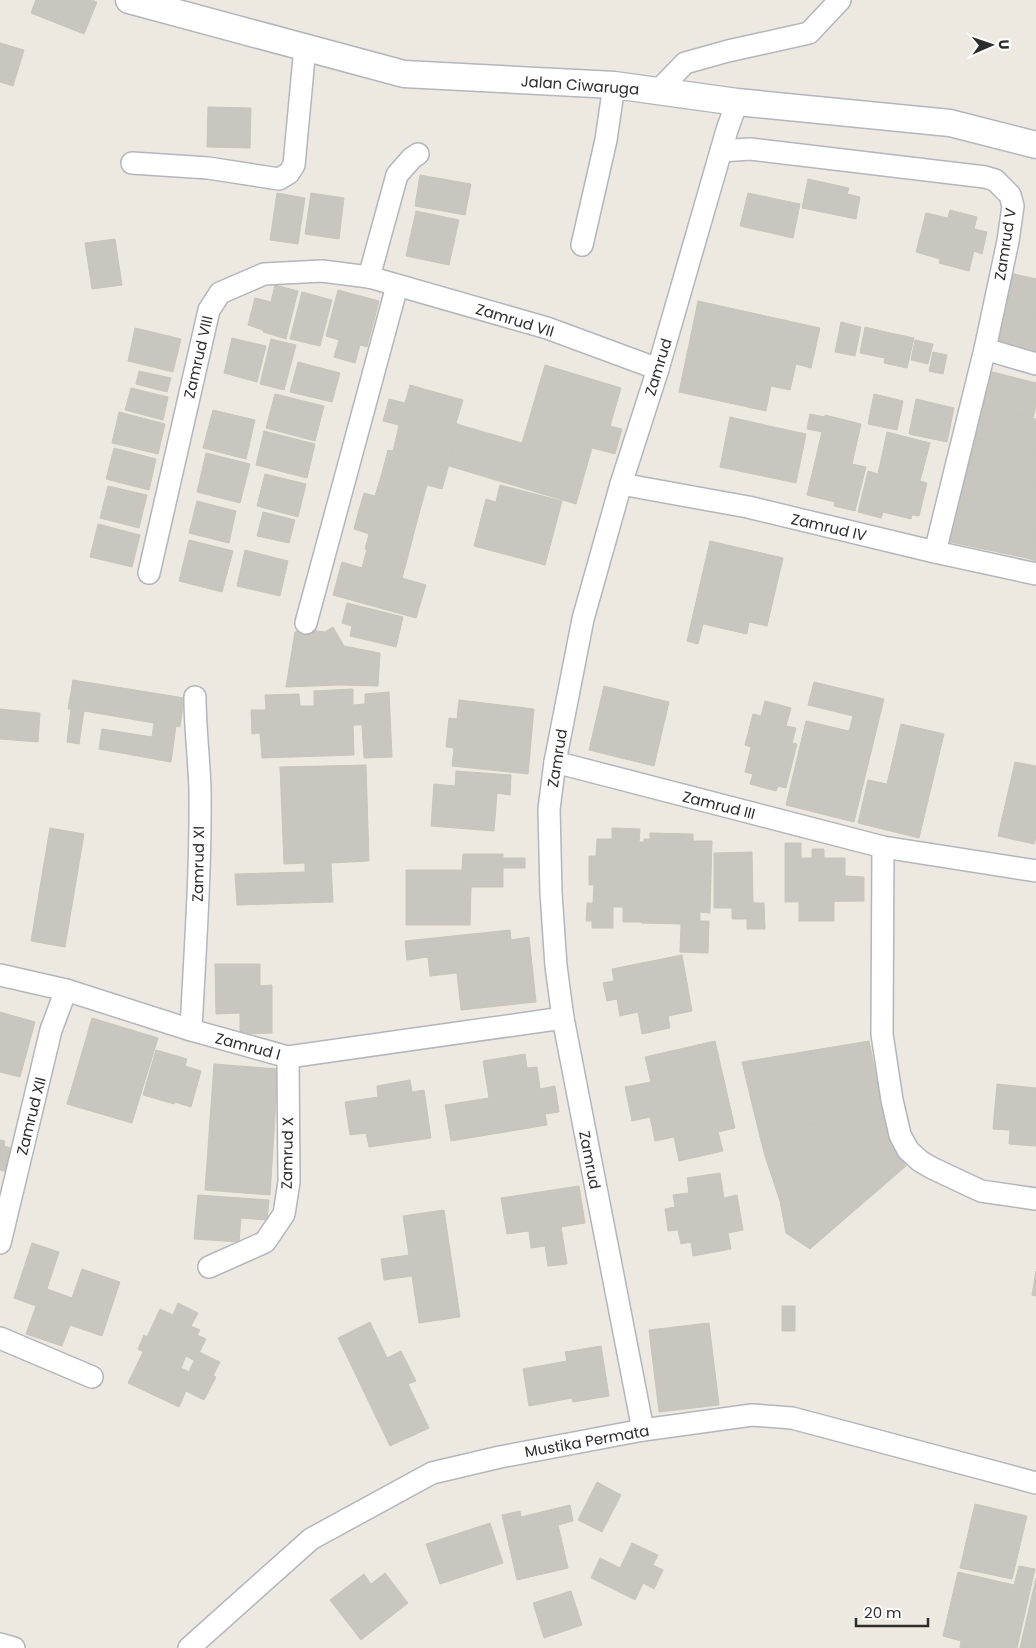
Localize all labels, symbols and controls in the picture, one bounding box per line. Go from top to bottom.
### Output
north arrow [966,20,1016,70]
text: U [994,39,1014,50]
street label: Jalan Ciwaruga [520,70,640,100]
street label: Zamrud V [989,206,1021,282]
street label: Zamrud VII [473,298,557,342]
street label: Zamrud VIII [178,314,218,400]
street label: Zamrud [639,336,677,398]
street label: Zamrud IV [789,508,869,546]
street label: Zamrud [542,727,572,789]
street label: Zamrud III [680,786,758,824]
street label: Zamrud XI [187,826,209,902]
street label: Zamrud I [213,1027,283,1065]
street label: Zamrud XII [11,1075,51,1157]
street label: Zamrud X [276,1117,298,1189]
street label: Zamrud [574,1129,606,1191]
street label: Mustika Permata [523,1420,651,1462]
scale bar [856,1596,928,1628]
text: 20 m [864,1602,902,1623]

